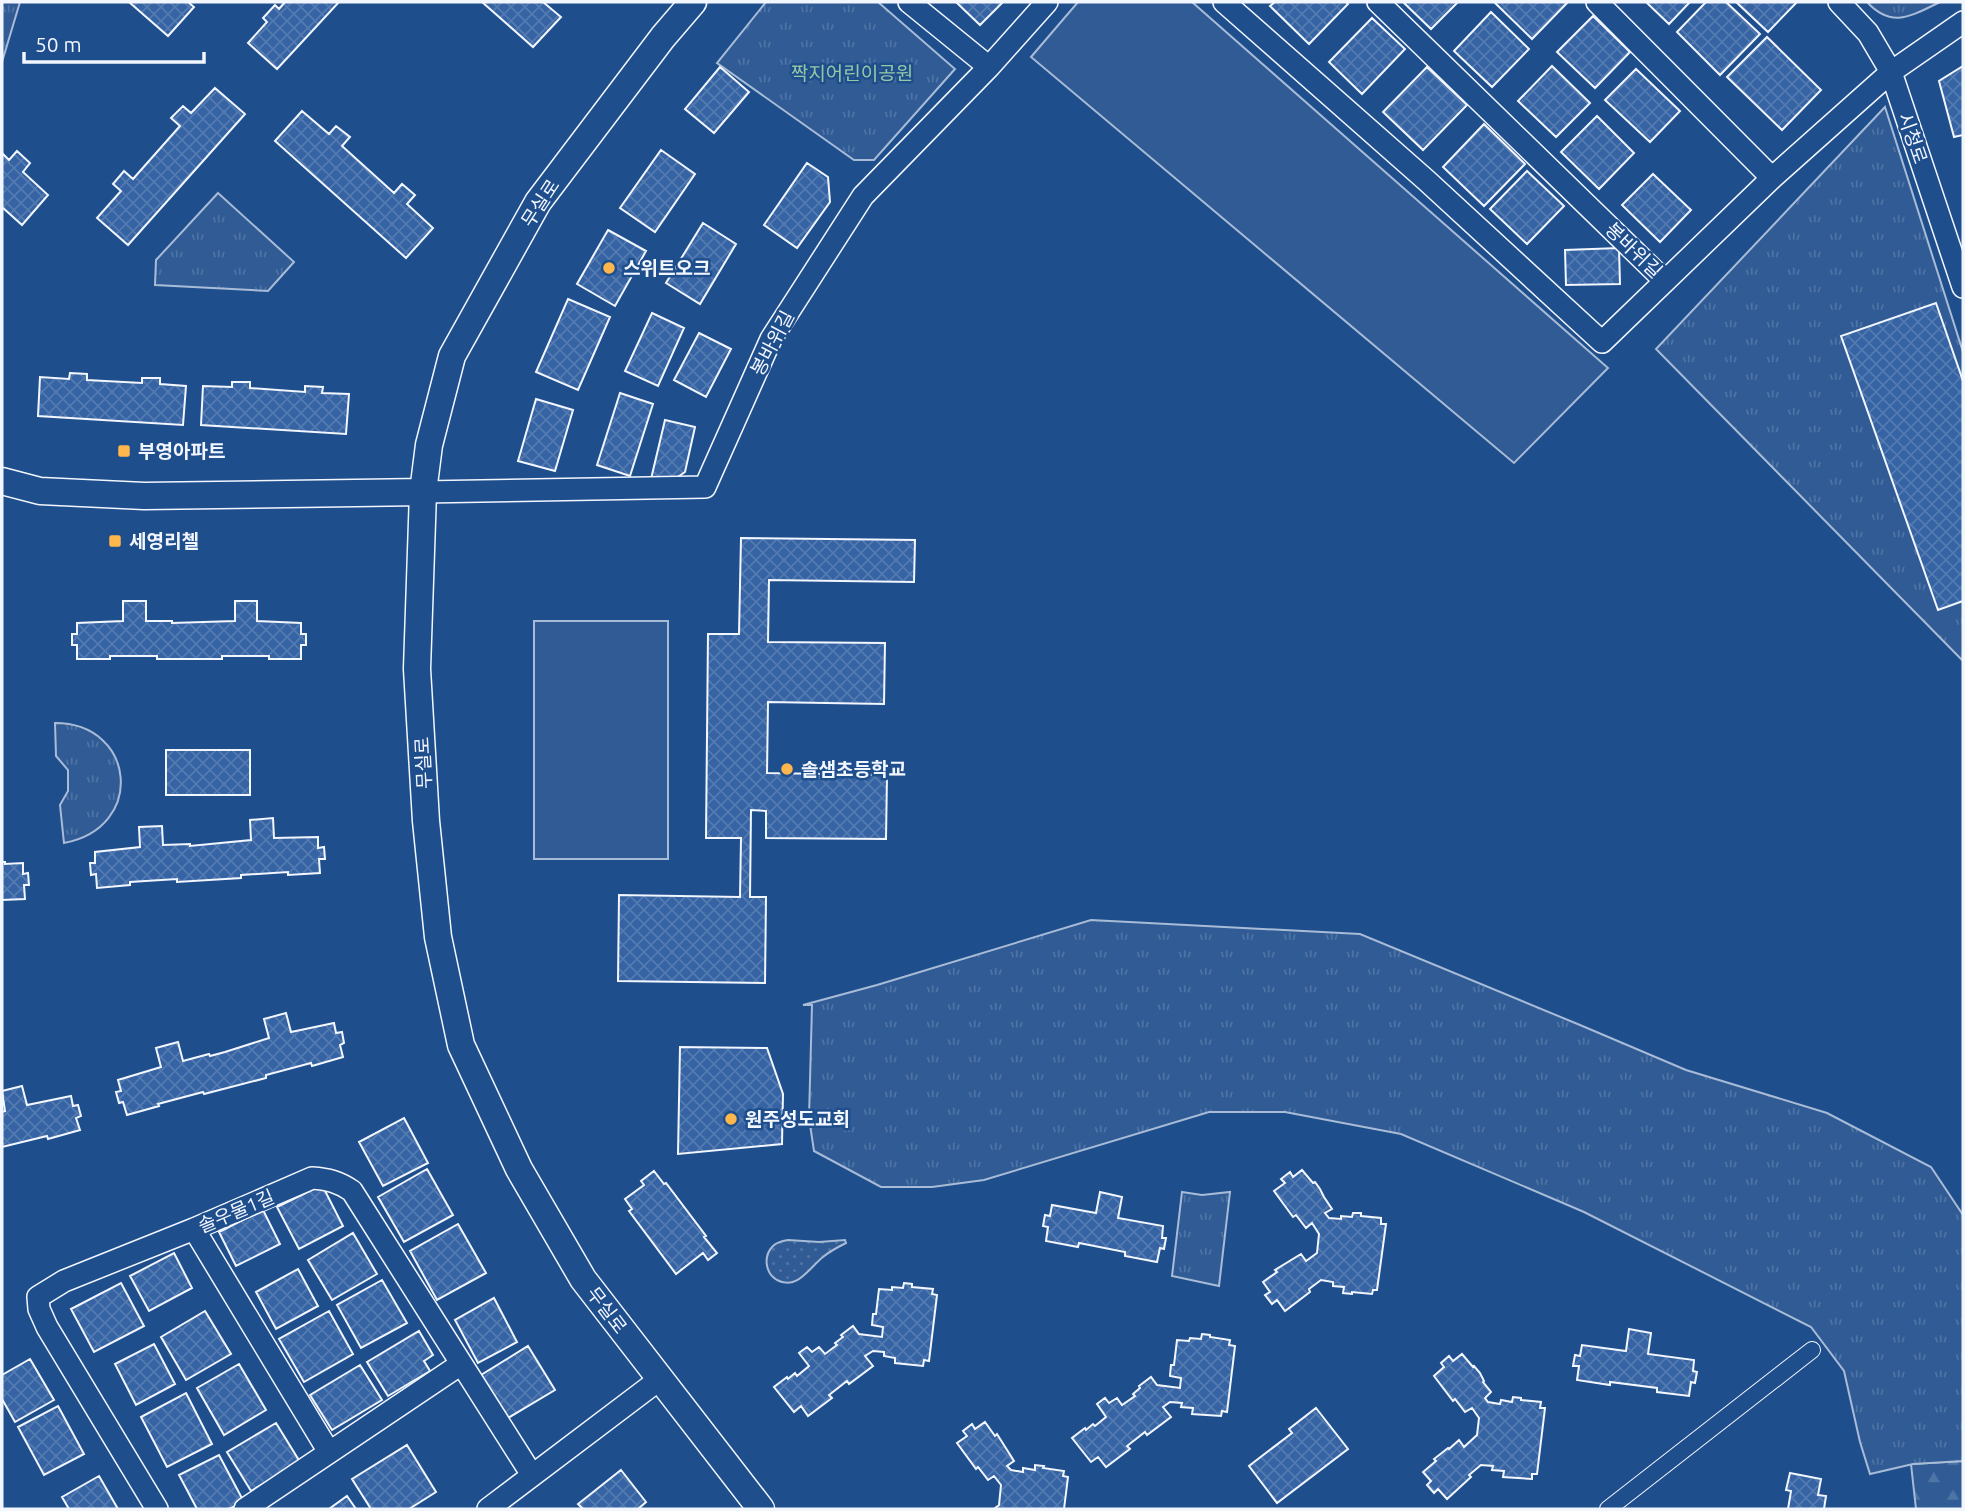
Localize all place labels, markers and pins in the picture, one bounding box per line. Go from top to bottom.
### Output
place label: 스위트오크 [623,257,710,279]
marker: 스위트오크 [601,260,617,276]
place label: 부영아파트 [138,440,225,462]
marker: 부영아파트 [116,443,132,459]
place label: 세영리첼 [129,530,199,552]
marker: 세영리첼 [107,533,123,549]
place label: 솔샘초등학교 [801,758,906,780]
marker: 솔샘초등학교 [779,761,795,777]
place label: 원주성도교회 [745,1108,850,1130]
marker: 원주성도교회 [723,1111,739,1127]

